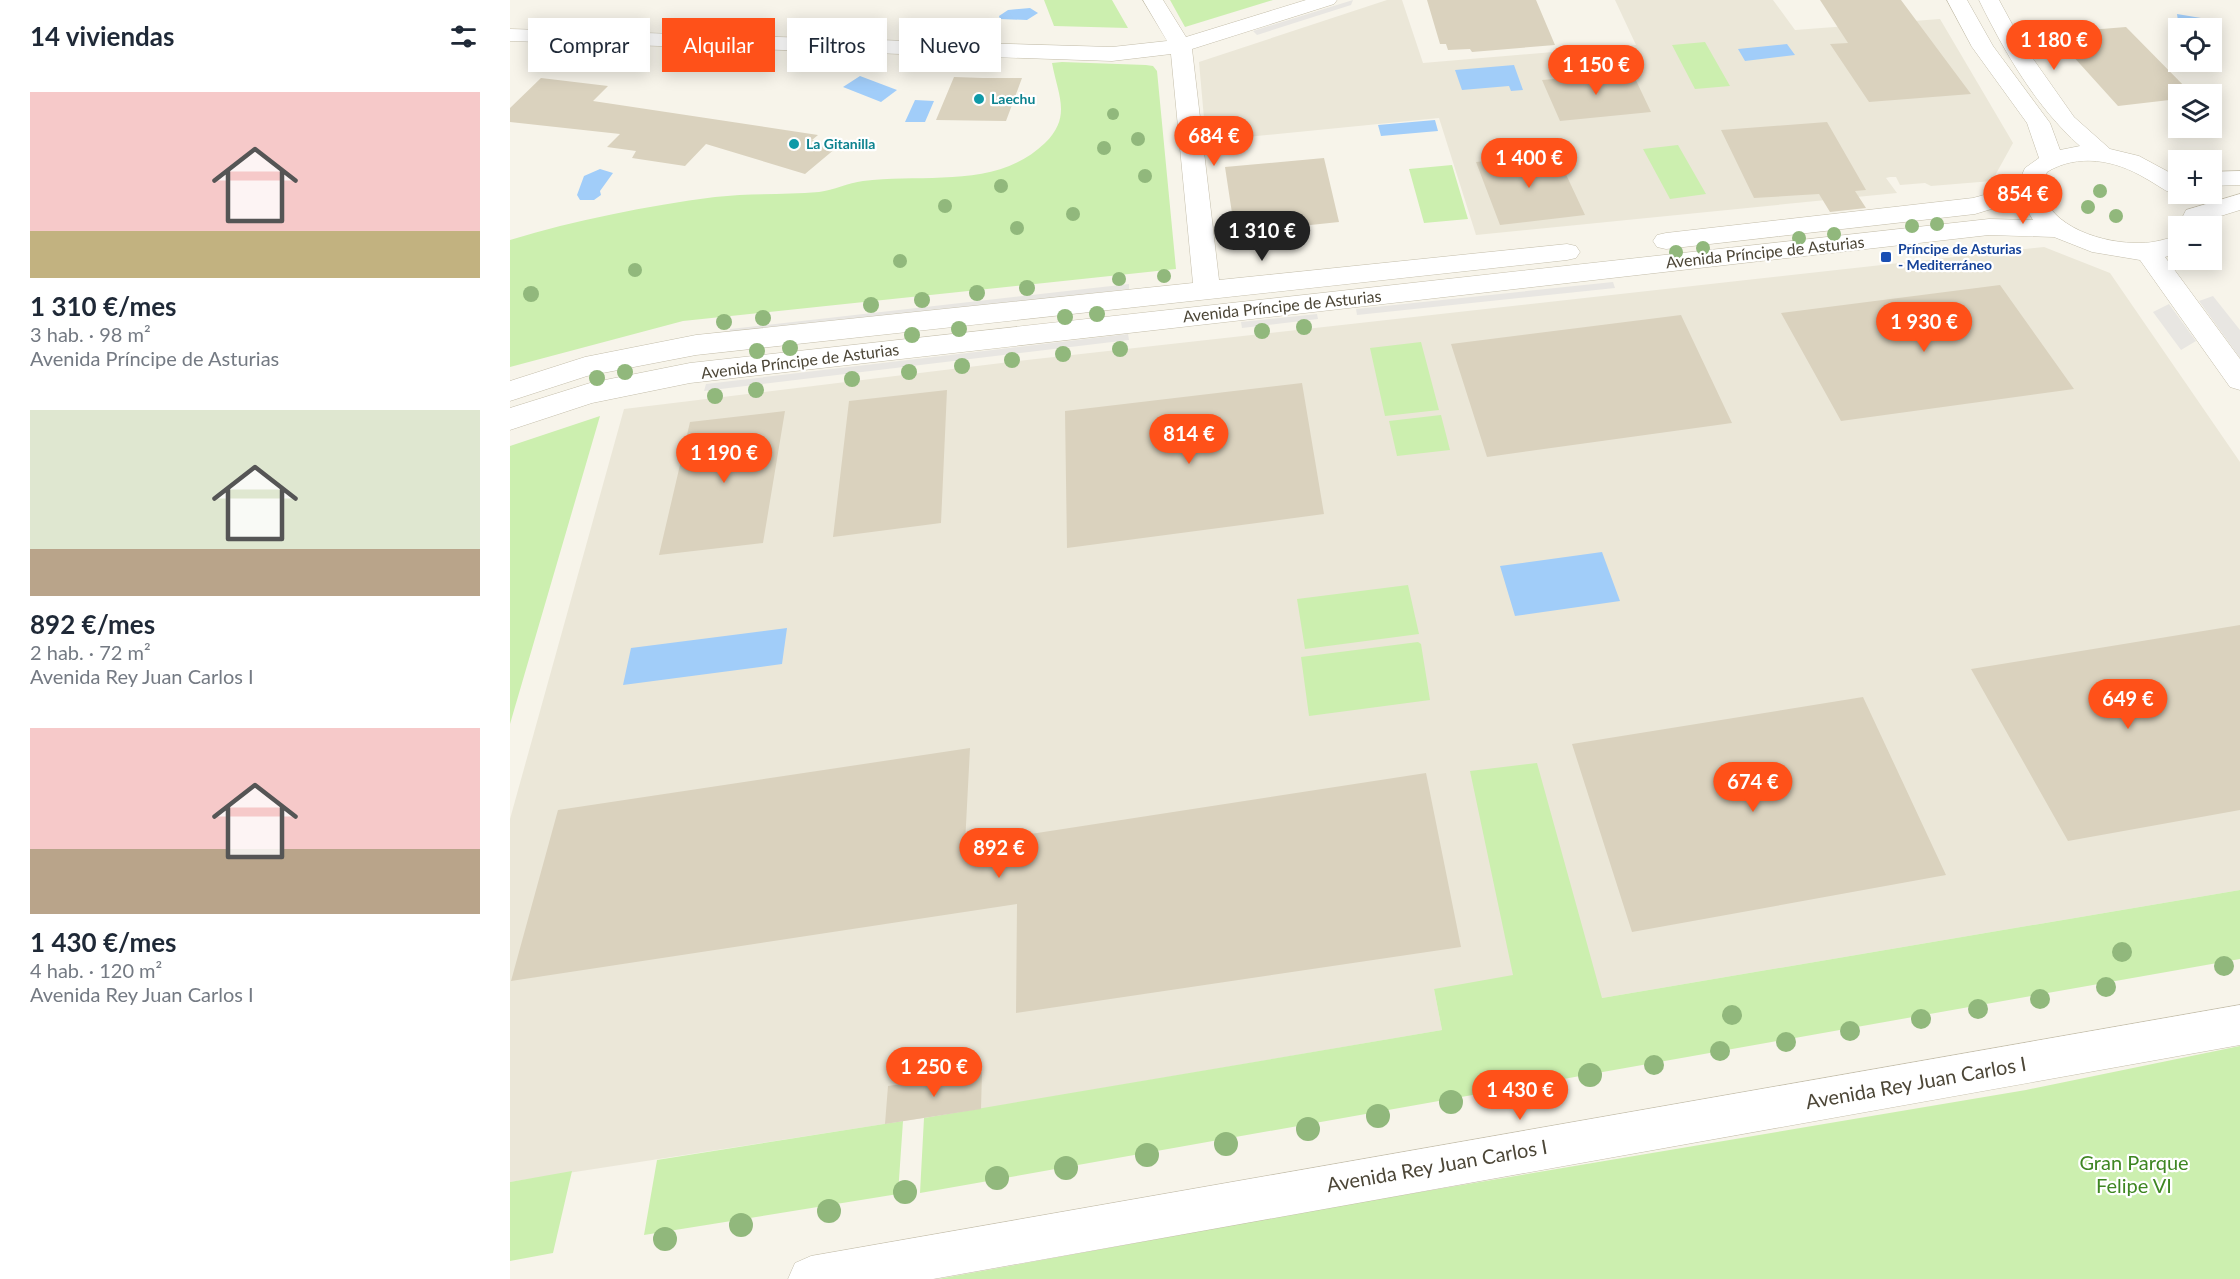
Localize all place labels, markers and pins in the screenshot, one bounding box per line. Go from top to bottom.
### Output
pin: 1 180 € [1999,20,2109,71]
pin: 1 150 € [1541,45,1651,96]
place label: Laechu [991,90,1035,107]
marker: Laechu [972,92,986,106]
pin: 684 € [1172,116,1256,167]
place label: La Gitanilla [806,135,875,152]
marker: La Gitanilla [787,137,801,151]
pin: 1 400 € [1474,138,1584,189]
pin: 854 € [1981,174,2065,225]
pin: 1 310 € [1207,211,1317,262]
place label: Príncipe de Asturias - Mediterráneo [1898,240,2022,273]
marker: Príncipe de Asturias - Mediterráneo [1879,250,1893,264]
pin: 1 930 € [1869,302,1979,353]
pin: 814 € [1147,414,1231,465]
pin: 1 190 € [669,433,779,484]
pin: 649 € [2086,679,2170,730]
pin: 674 € [1711,762,1795,813]
pin: 892 € [957,828,1041,879]
pin: 1 250 € [879,1047,989,1098]
pin: 1 430 € [1465,1070,1575,1121]

